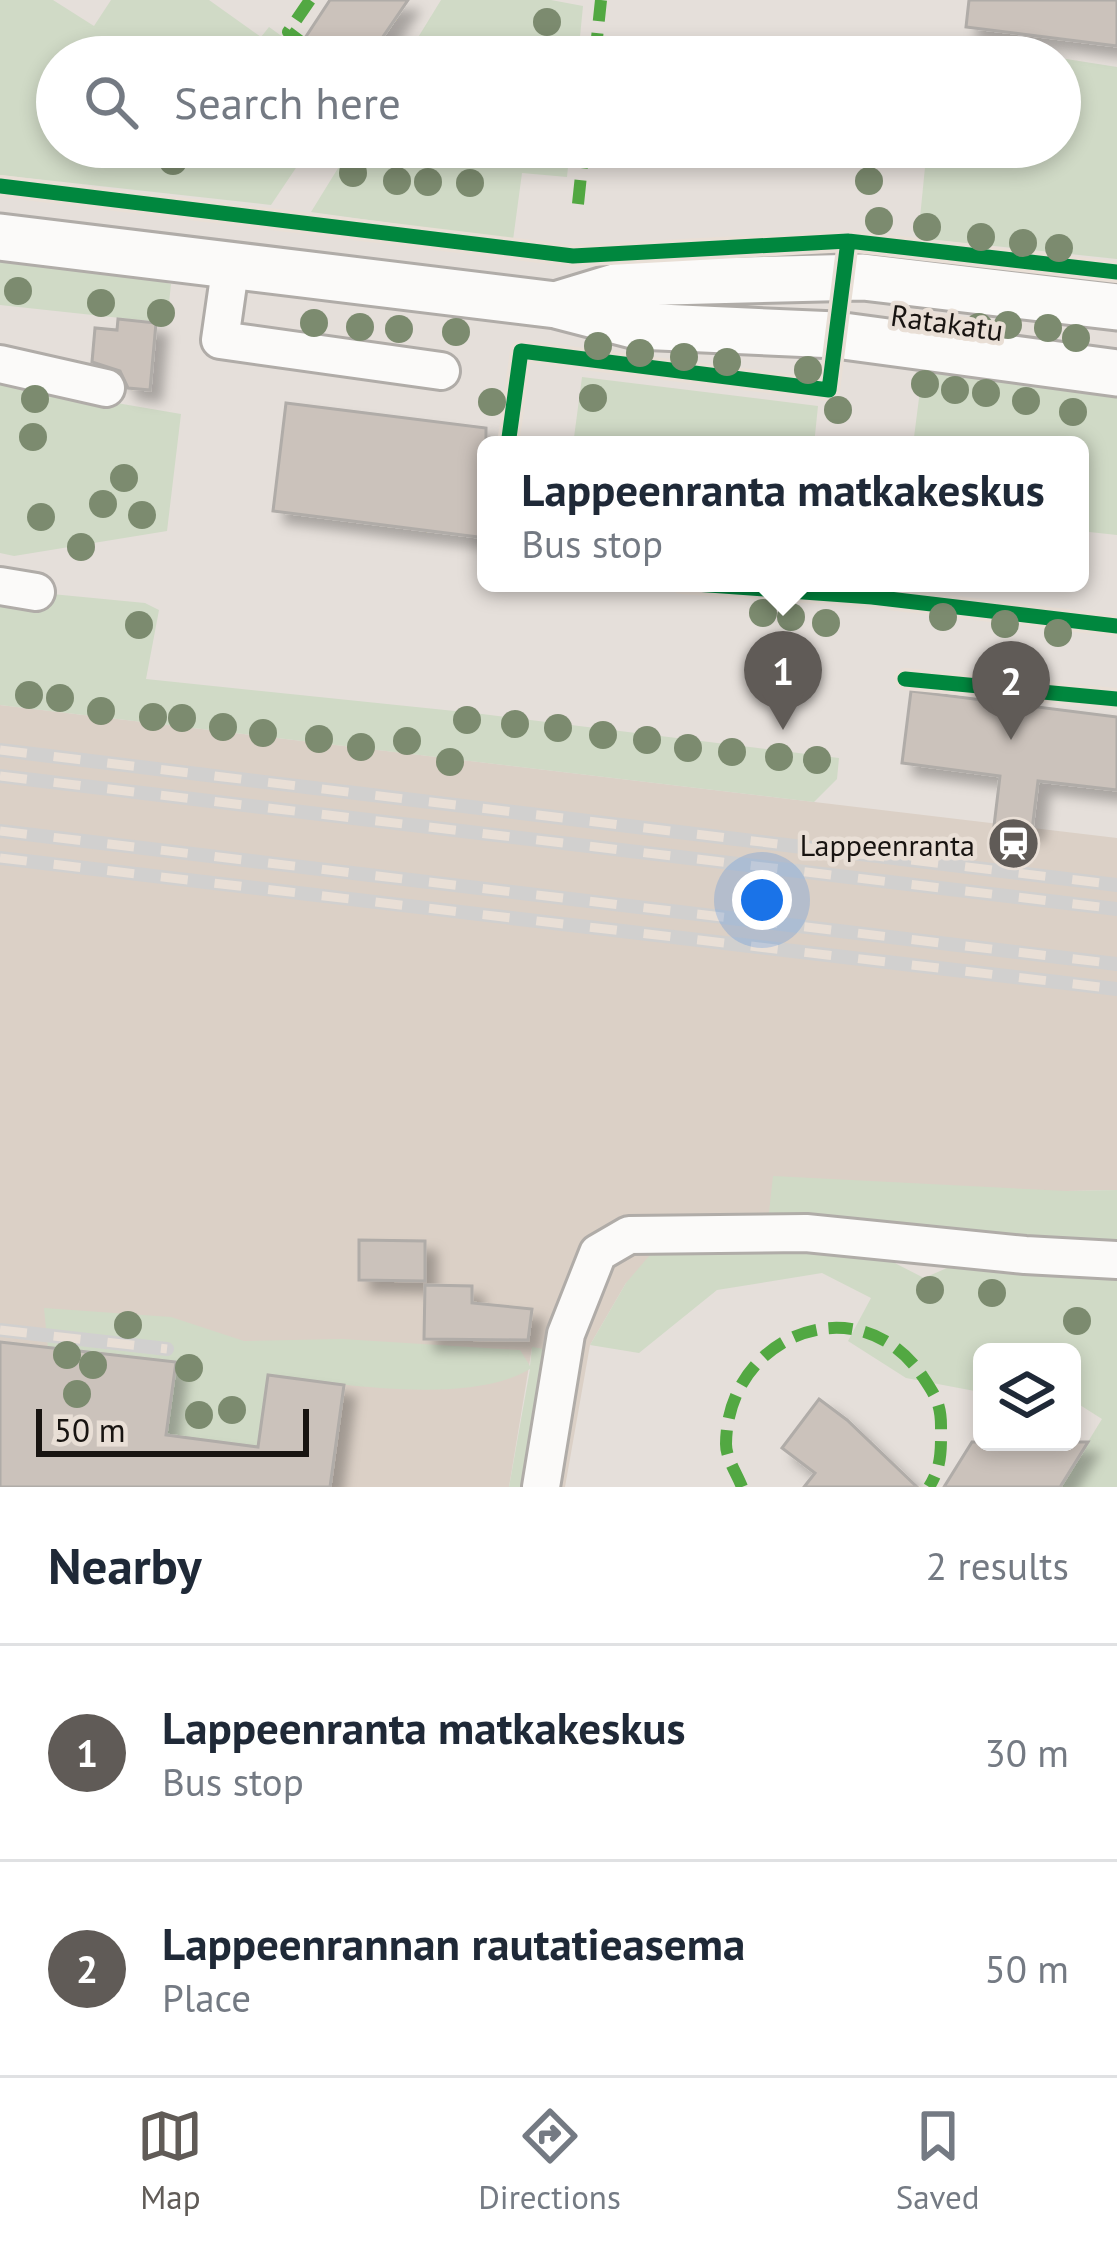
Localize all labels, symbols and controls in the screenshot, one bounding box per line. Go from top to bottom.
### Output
search box [36,36,1081,168]
icon: search [78,69,144,135]
text: Search here [174,73,401,131]
street label: Ratakatu [888,295,1006,349]
popup [477,436,1089,592]
text: Lappeenranta matkakeskus [521,460,1045,518]
text: Bus stop [521,518,663,569]
pin: 1 [744,631,822,730]
pin: 2 [972,641,1050,740]
station icon: Lappeenranta [986,816,1042,872]
place label: Lappeenranta [800,825,975,864]
your location [732,870,792,930]
map controls [973,1343,1081,1451]
button: layers [973,1343,1081,1451]
scale bar [36,1403,309,1456]
text: 50 m [54,1408,126,1451]
text: Nearby [48,1532,202,1598]
text: 2 results [926,1540,1069,1591]
text: Lappeenranta matkakeskus [162,1698,686,1756]
text: 1 [76,1727,98,1778]
text: 30 m [984,1727,1069,1778]
text: Bus stop [162,1756,304,1807]
text: Lappeenrannan rautatieasema [162,1914,745,1972]
text: 2 [76,1943,98,1994]
text: 50 m [984,1943,1069,1994]
text: Place [162,1972,251,2023]
tab: Map [137,2103,203,2218]
tab: Directions [478,2103,621,2218]
tab: Saved [896,2103,980,2218]

